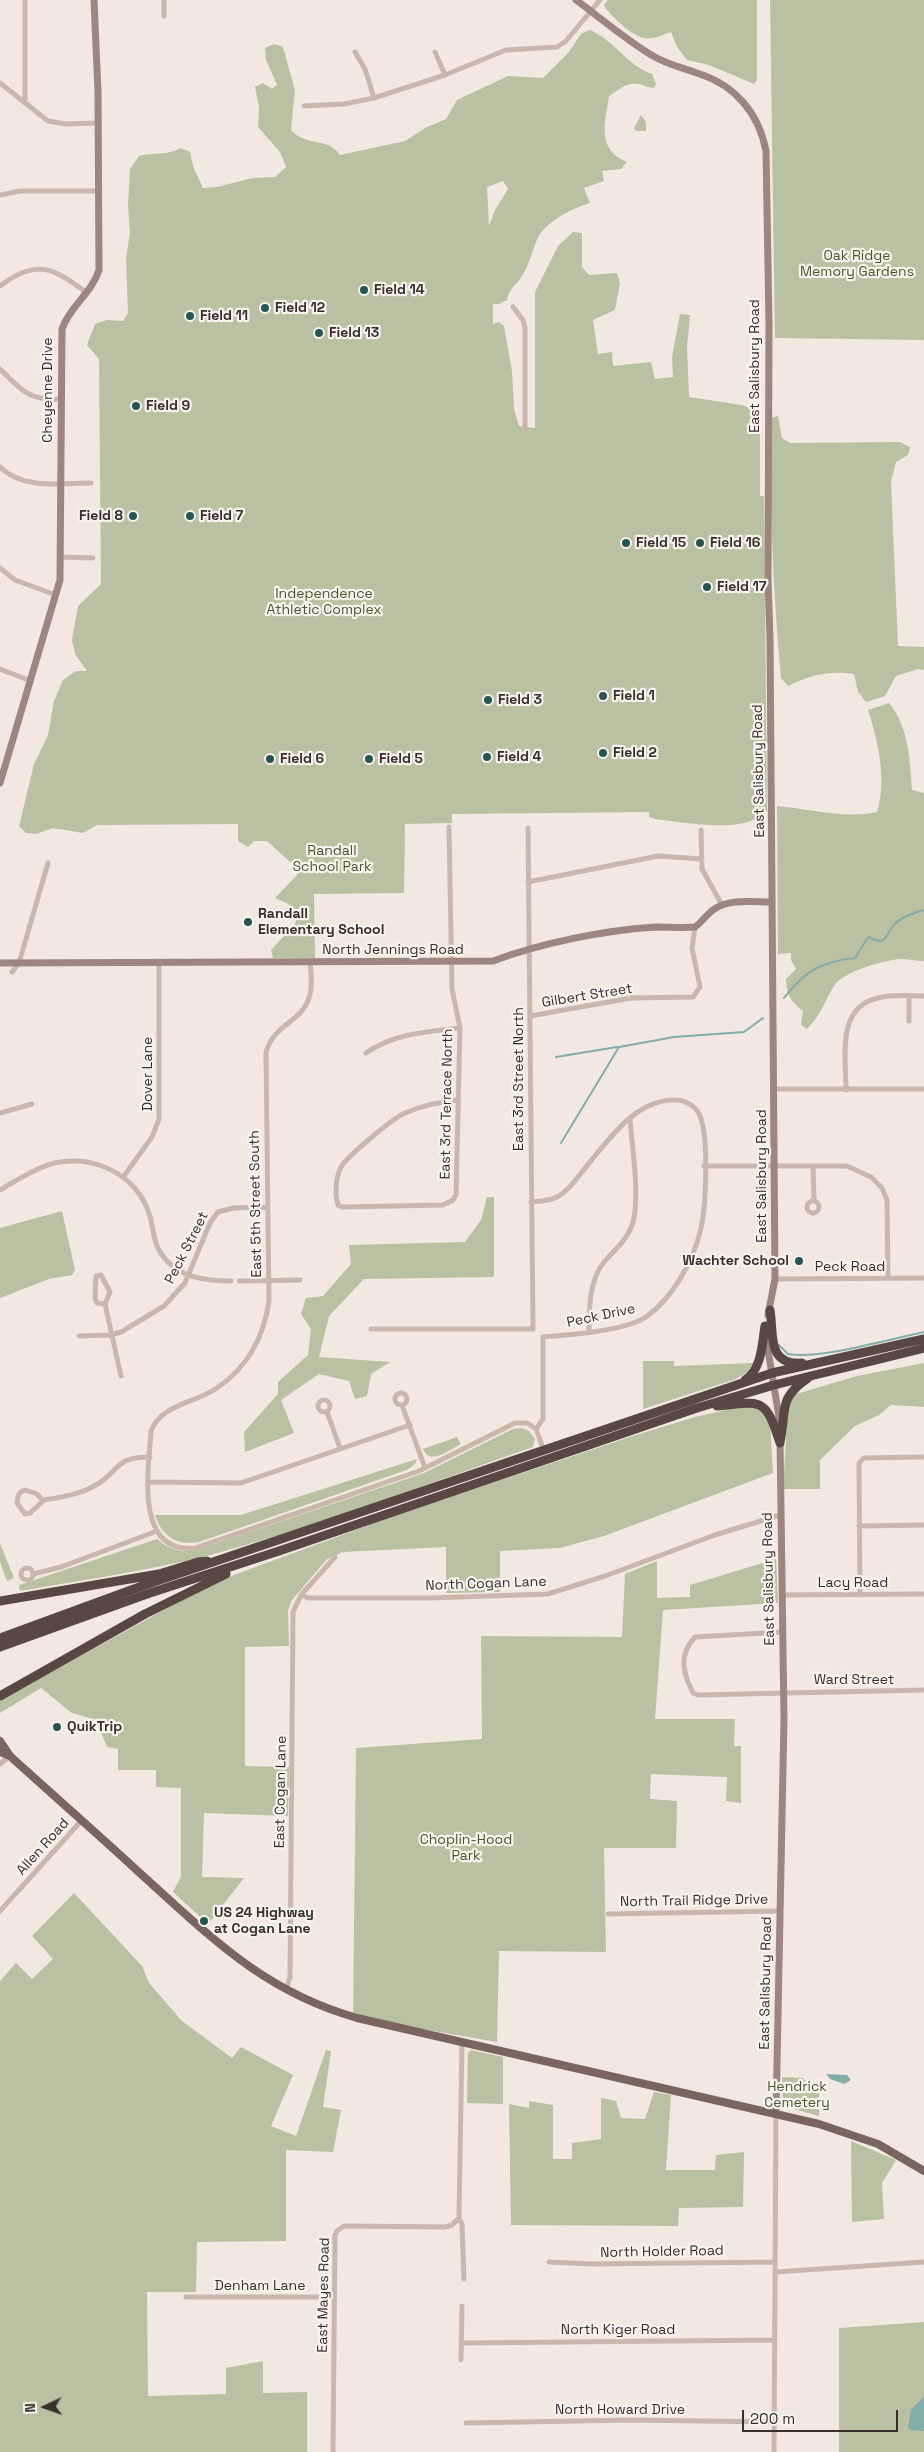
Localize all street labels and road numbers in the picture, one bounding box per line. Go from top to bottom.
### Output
street label: East Salisbury Road [747,299,763,433]
street label: Cheyenne Drive [40,337,56,443]
street label: East Salisbury Road [749,704,769,838]
street label: North Jennings Road [322,942,464,958]
street label: Gilbert Street [540,981,634,1011]
street label: East 3rd Street North [511,1007,527,1151]
street label: East 3rd Terrace North [437,1028,457,1180]
street label: Dover Lane [140,1037,156,1111]
street label: East Salisbury Road [754,1109,770,1243]
street label: East 5th Street South [246,1130,266,1278]
street label: Peck Street [162,1209,212,1287]
street label: Peck Road [815,1259,885,1275]
street label: Peck Drive [565,1301,637,1331]
street label: East Salisbury Road [759,1512,779,1646]
street label: North Cogan Lane [425,1573,547,1595]
street label: Lacy Road [818,1575,888,1591]
street label: Ward Street [814,1672,894,1688]
street label: East Cogan Lane [272,1736,290,1848]
street label: Allen Road [13,1815,73,1879]
street label: North Trail Ridge Drive [620,1891,768,1911]
street label: East Salisbury Road [756,1916,776,2050]
street label: East Mayes Road [315,2237,333,2353]
street label: North Holder Road [600,2243,724,2261]
street label: Denham Lane [215,2278,305,2294]
street label: North Kiger Road [561,2322,675,2338]
street label: North Howard Drive [555,2402,685,2418]

